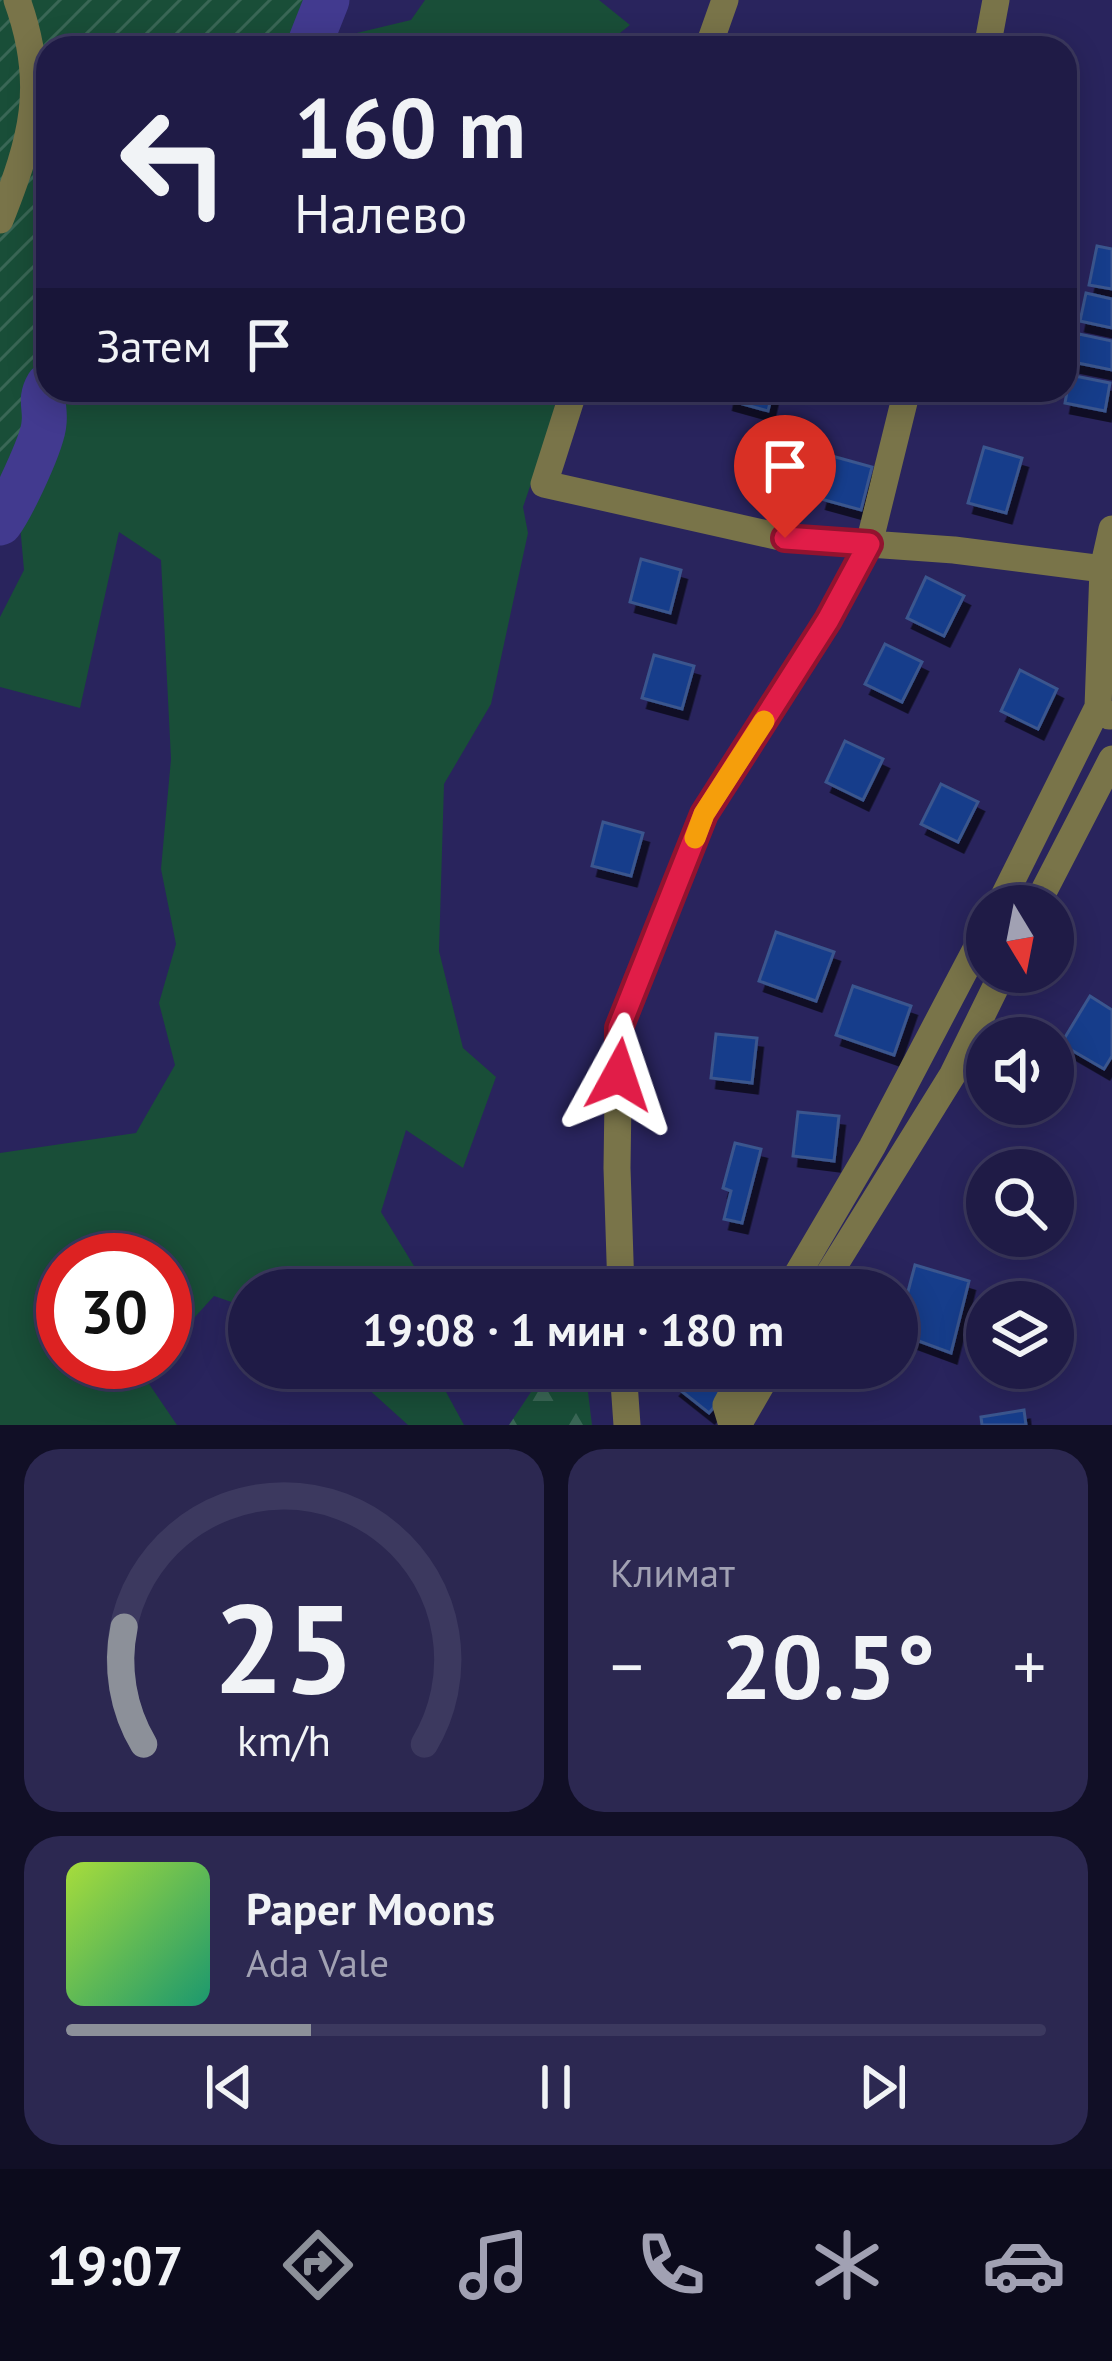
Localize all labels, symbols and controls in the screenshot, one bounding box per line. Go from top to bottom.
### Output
text: 160 m [294,72,526,181]
icon: left [96,84,252,240]
text: Налево [294,178,468,248]
icon: arrive [236,312,302,378]
text: Затем [96,316,212,374]
pin [734,415,836,538]
icon: arrive [752,433,818,499]
north arrow [966,885,1074,993]
map controls [966,885,1074,1389]
position arrow [556,1012,682,1138]
button: sound [966,1017,1074,1125]
button: search [966,1149,1074,1257]
speed limit sign: 30 [36,1233,192,1389]
button: layers [966,1281,1074,1389]
text: 19:08 · 1 мин · 180 m [362,1300,784,1358]
text: Климат [610,1547,735,1598]
text: 25 [213,1566,355,1727]
text: 20.5° [721,1607,935,1724]
text: − [610,1623,643,1708]
text: + [1013,1623,1046,1708]
text: km/h [237,1711,331,1767]
text: Paper Moons [246,1879,495,1937]
text: Ada Vale [246,1937,389,1988]
icon: previous [196,2054,262,2120]
icon: pause [523,2054,589,2120]
icon: next [850,2054,916,2120]
icon: directions [276,2223,360,2307]
icon: music [452,2223,536,2307]
icon: phone [629,2223,713,2307]
icon: climate [805,2223,889,2307]
icon: car [982,2223,1066,2307]
text: 19:07 [46,2230,183,2300]

